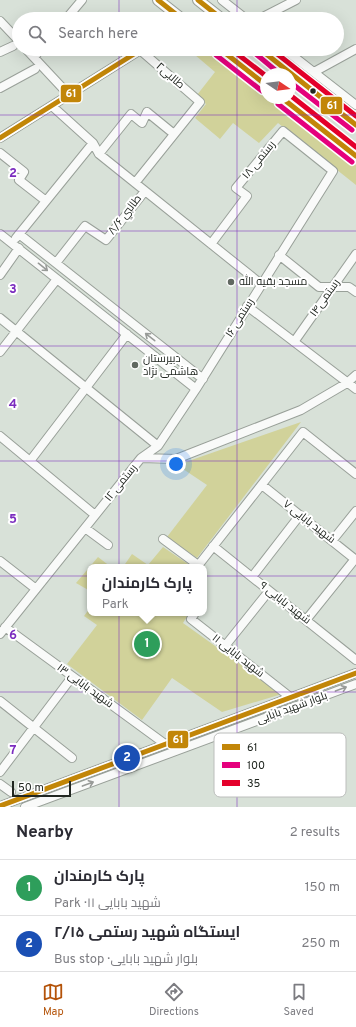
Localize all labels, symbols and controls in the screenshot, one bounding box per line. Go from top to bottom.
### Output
search box [12,12,344,56]
icon: search [26,23,48,45]
text: Search here [58,25,138,44]
street label: طالبی۲ [153,60,187,92]
north arrow [260,68,296,104]
line badge: 61 [60,84,82,103]
unlabelled marker [308,86,318,96]
text: 61 [65,87,77,101]
line badge: 61 [320,96,343,115]
text: 61 [326,99,338,113]
street label: رستمی ۱۸ [239,138,279,182]
text: 2 [9,166,17,182]
street label: طالبي ۸/۶ [105,192,146,238]
one-way arrow [37,263,48,271]
place label: مسجد بقیه الله [239,273,307,289]
street label: رستمی۱۴ [307,276,343,320]
marker: مسجد بقیه الله [226,277,236,287]
text: 3 [9,282,17,298]
street label: رستمی ۱۶ [223,296,258,340]
one-way arrow [145,333,156,341]
place label: دبیرستان هاشمی نژاد [143,352,198,379]
marker: دبیرستان هاشمی نژاد [130,360,140,370]
text: 4 [9,397,17,413]
your location [166,454,186,474]
street label: رستمی ۱۲ [102,461,140,505]
street label: شهید بابایی ۷ [280,497,338,547]
text: 5 [9,512,17,528]
popup [87,564,207,616]
text: پارک کارمندان [102,575,192,594]
street label: شهید بابایی ۹ [257,579,313,627]
text: Park [102,597,129,613]
text: 6 [9,628,17,644]
pin: 1 [134,629,160,659]
street label: شهید بابایی ۱۱ [209,631,267,681]
street label: شهید بابایی ۱۳ [54,661,116,711]
one-way arrow [334,685,346,693]
street label: بلوار شهید بابایی [255,689,329,727]
line badge: 61 [167,730,189,749]
text: 61 [172,733,184,747]
legend [214,733,346,797]
text: 61 [247,741,258,755]
text: 7 [10,743,17,759]
pin: 2 [114,743,140,773]
text: 100 [247,759,265,773]
text: 35 [247,777,261,791]
scale bar [12,779,71,798]
one-way arrow [81,779,93,787]
text: 50 m [18,781,44,795]
text: Nearby [16,822,73,844]
text: 2 results [290,825,340,841]
text: پارک کارمندان [54,868,144,887]
text: 1 [26,880,32,896]
text: 150 m [305,880,340,896]
text: Park · شهید بابایی ۱۱ [54,896,161,912]
text: ایستگاه شهید رستمی ۲/۱۵ [54,924,240,943]
text: 2 [25,936,33,952]
text: 250 m [302,936,340,952]
text: Bus stop · بلوار شهید بابایی [54,952,198,968]
tab: Map [42,981,64,1019]
tab: Directions [149,981,199,1019]
tab: Saved [283,981,314,1019]

